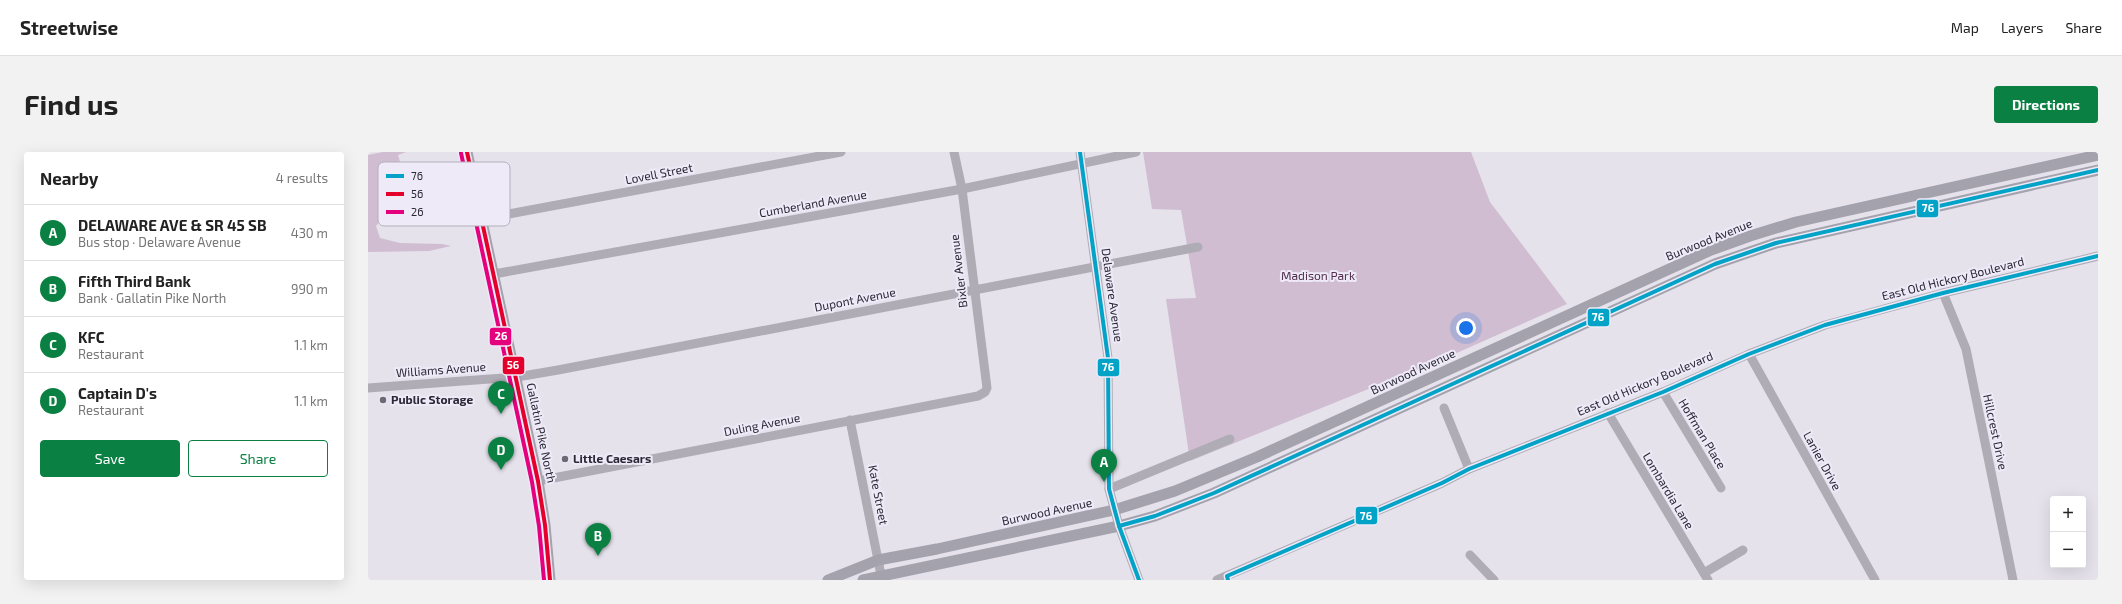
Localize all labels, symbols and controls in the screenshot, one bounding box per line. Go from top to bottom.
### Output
text: Streetwise [20,16,118,39]
text: Map [1951,19,1979,36]
text: Layers [2001,19,2043,36]
text: Share [2065,19,2102,36]
button: Directions [1994,86,2098,123]
text: Find us [24,87,118,121]
street label: Lovell Street [624,160,694,186]
legend [378,162,510,226]
text: Nearby [40,168,98,188]
text: 76 [411,169,423,182]
text: 4 results [276,170,328,186]
text: 56 [411,187,423,200]
street label: Cumberland Avenue [758,187,868,219]
line badge: 76 [1916,199,1939,218]
text: 76 [1922,201,1935,214]
text: 26 [411,205,423,218]
street label: Burwood Avenue [1663,215,1754,263]
text: DELAWARE AVE & SR 45 SB [78,216,267,234]
text: A [49,225,57,241]
text: 430 m [291,225,328,241]
text: Bus stop · Delaware Avenue [78,234,241,250]
street label: Bixler Avenue [947,234,969,309]
street label: Delaware Avenue [1099,247,1127,343]
street label: East Old Hickory Boulevard [1880,254,2026,303]
park label: Madison Park [1281,268,1355,282]
text: Fifth Third Bank [78,272,191,290]
text: B [49,281,57,297]
text: 990 m [291,281,328,297]
street label: Dupont Avenue [813,284,897,314]
text: Bank · Gallatin Pike North [78,290,226,306]
line badge: 76 [1587,308,1610,327]
text: 76 [1592,310,1605,323]
your location [1456,318,1476,338]
line badge: 26 [489,327,512,346]
text: KFC [78,328,105,346]
text: 26 [495,329,508,342]
text: C [49,337,57,353]
text: 1.1 km [294,337,328,353]
street label: Burwood Avenue [1368,345,1457,397]
text: Restaurant [78,346,144,362]
street label: East Old Hickory Boulevard [1574,348,1715,418]
line badge: 56 [502,356,525,375]
text: 56 [507,358,520,371]
line badge: 76 [1097,358,1120,377]
street label: Williams Avenue [395,359,486,379]
text: 76 [1102,360,1115,373]
pin: C [488,381,514,414]
street label: Gallatin Pike North [525,382,559,484]
text: Captain D's [78,384,157,402]
place label: Public Storage [391,392,473,406]
text: D [49,393,57,409]
text: 1.1 km [294,393,328,409]
street label: Hillcrest Drive [1981,393,2011,471]
marker: Public Storage [378,395,388,405]
street label: Hoffman Place [1676,396,1729,471]
text: Restaurant [78,402,144,418]
street label: Duling Avenue [722,410,801,438]
street label: Lanier Drive [1801,429,1845,492]
pin: D [488,437,514,470]
button: Save [40,440,180,477]
button: Share [188,440,328,477]
pin: A [1091,449,1117,482]
street label: Lombardia Lane [1640,450,1697,531]
place label: Little Caesars [573,451,651,465]
marker: Little Caesars [560,454,570,464]
street label: Kate Street [866,464,892,526]
street label: Burwood Avenue [1000,495,1093,527]
map controls [2050,496,2086,568]
button: + [2050,496,2086,532]
line badge: 76 [1355,506,1378,525]
text: 76 [1360,509,1373,522]
pin: B [585,523,611,556]
button: − [2050,532,2086,568]

